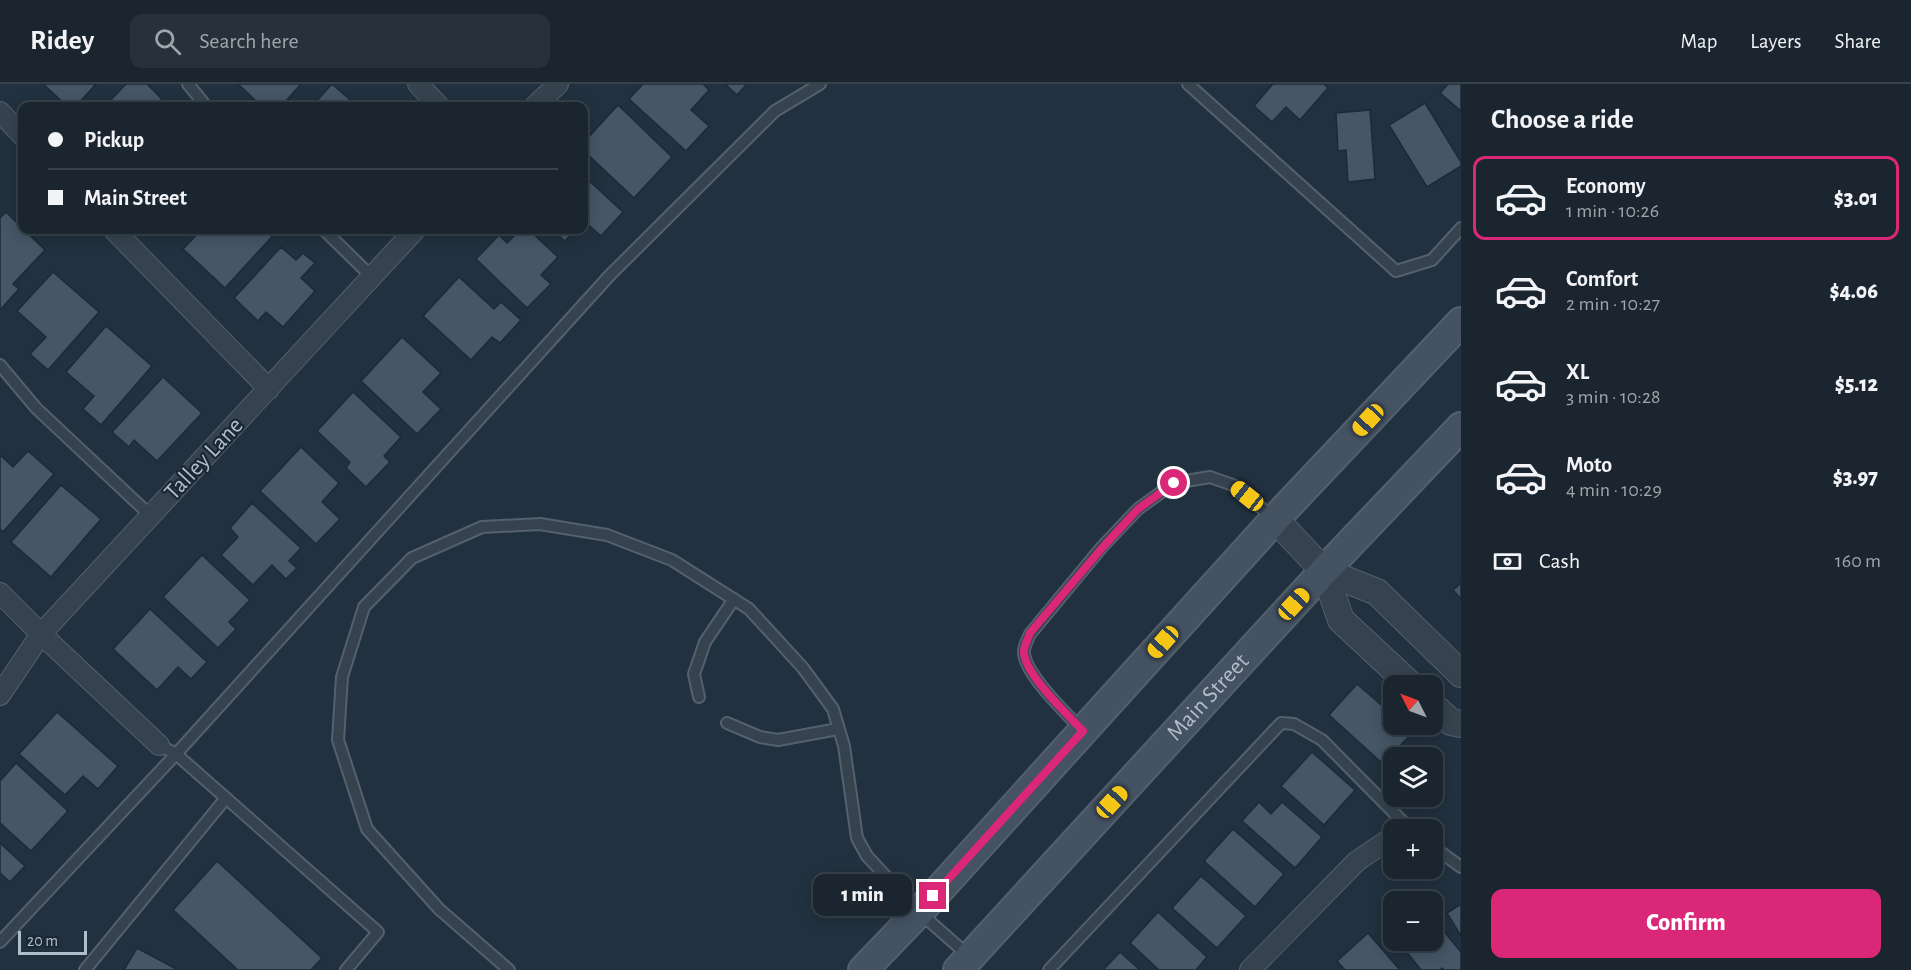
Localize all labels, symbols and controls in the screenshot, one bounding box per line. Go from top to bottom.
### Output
search box [130,14,550,68]
icon: search [151,25,184,58]
text: Ridey [30,27,94,55]
text: Search here [199,30,299,52]
text: Map [1681,31,1717,52]
text: Layers [1750,31,1801,52]
text: Share [1834,31,1881,52]
text: Choose a ride [1491,106,1634,133]
text: Pickup [84,129,144,151]
icon: car [1494,171,1548,225]
text: Economy [1566,175,1646,197]
text: Main Street [84,187,187,209]
text: $3.01 [1834,187,1878,209]
text: 1 min · 10:26 [1566,201,1659,221]
icon: car [1494,264,1548,318]
text: Comfort [1566,268,1638,290]
text: $4.06 [1829,280,1878,302]
text: 2 min · 10:27 [1566,294,1660,314]
icon: car [1494,357,1548,411]
text: XL [1566,361,1589,383]
text: $5.12 [1835,373,1878,395]
text: 3 min · 10:28 [1566,387,1660,407]
car [1349,401,1387,439]
street label: Talley Lane [160,413,248,505]
icon: car [1494,450,1548,504]
text: Moto [1566,454,1612,476]
text: $3.97 [1833,466,1878,488]
route start [1160,469,1187,496]
car [1227,478,1267,514]
text: 4 min · 10:29 [1566,480,1662,500]
icon: cash [1491,545,1524,578]
text: Cash [1539,550,1580,572]
text: 160 m [1835,551,1881,571]
car [1275,585,1313,623]
car [1144,623,1182,661]
street label: Main Street [1163,649,1254,745]
north arrow [1383,675,1443,735]
map controls [1383,675,1443,951]
button: layers [1383,747,1443,807]
car [1093,783,1131,821]
button: + [1383,819,1443,879]
callout: 1 min [813,875,912,917]
route end [919,882,946,909]
text: 1 min [841,885,884,905]
button: Confirm [1491,889,1881,958]
button: − [1383,891,1443,951]
scale bar [18,928,87,956]
text: 20 m [27,933,58,949]

